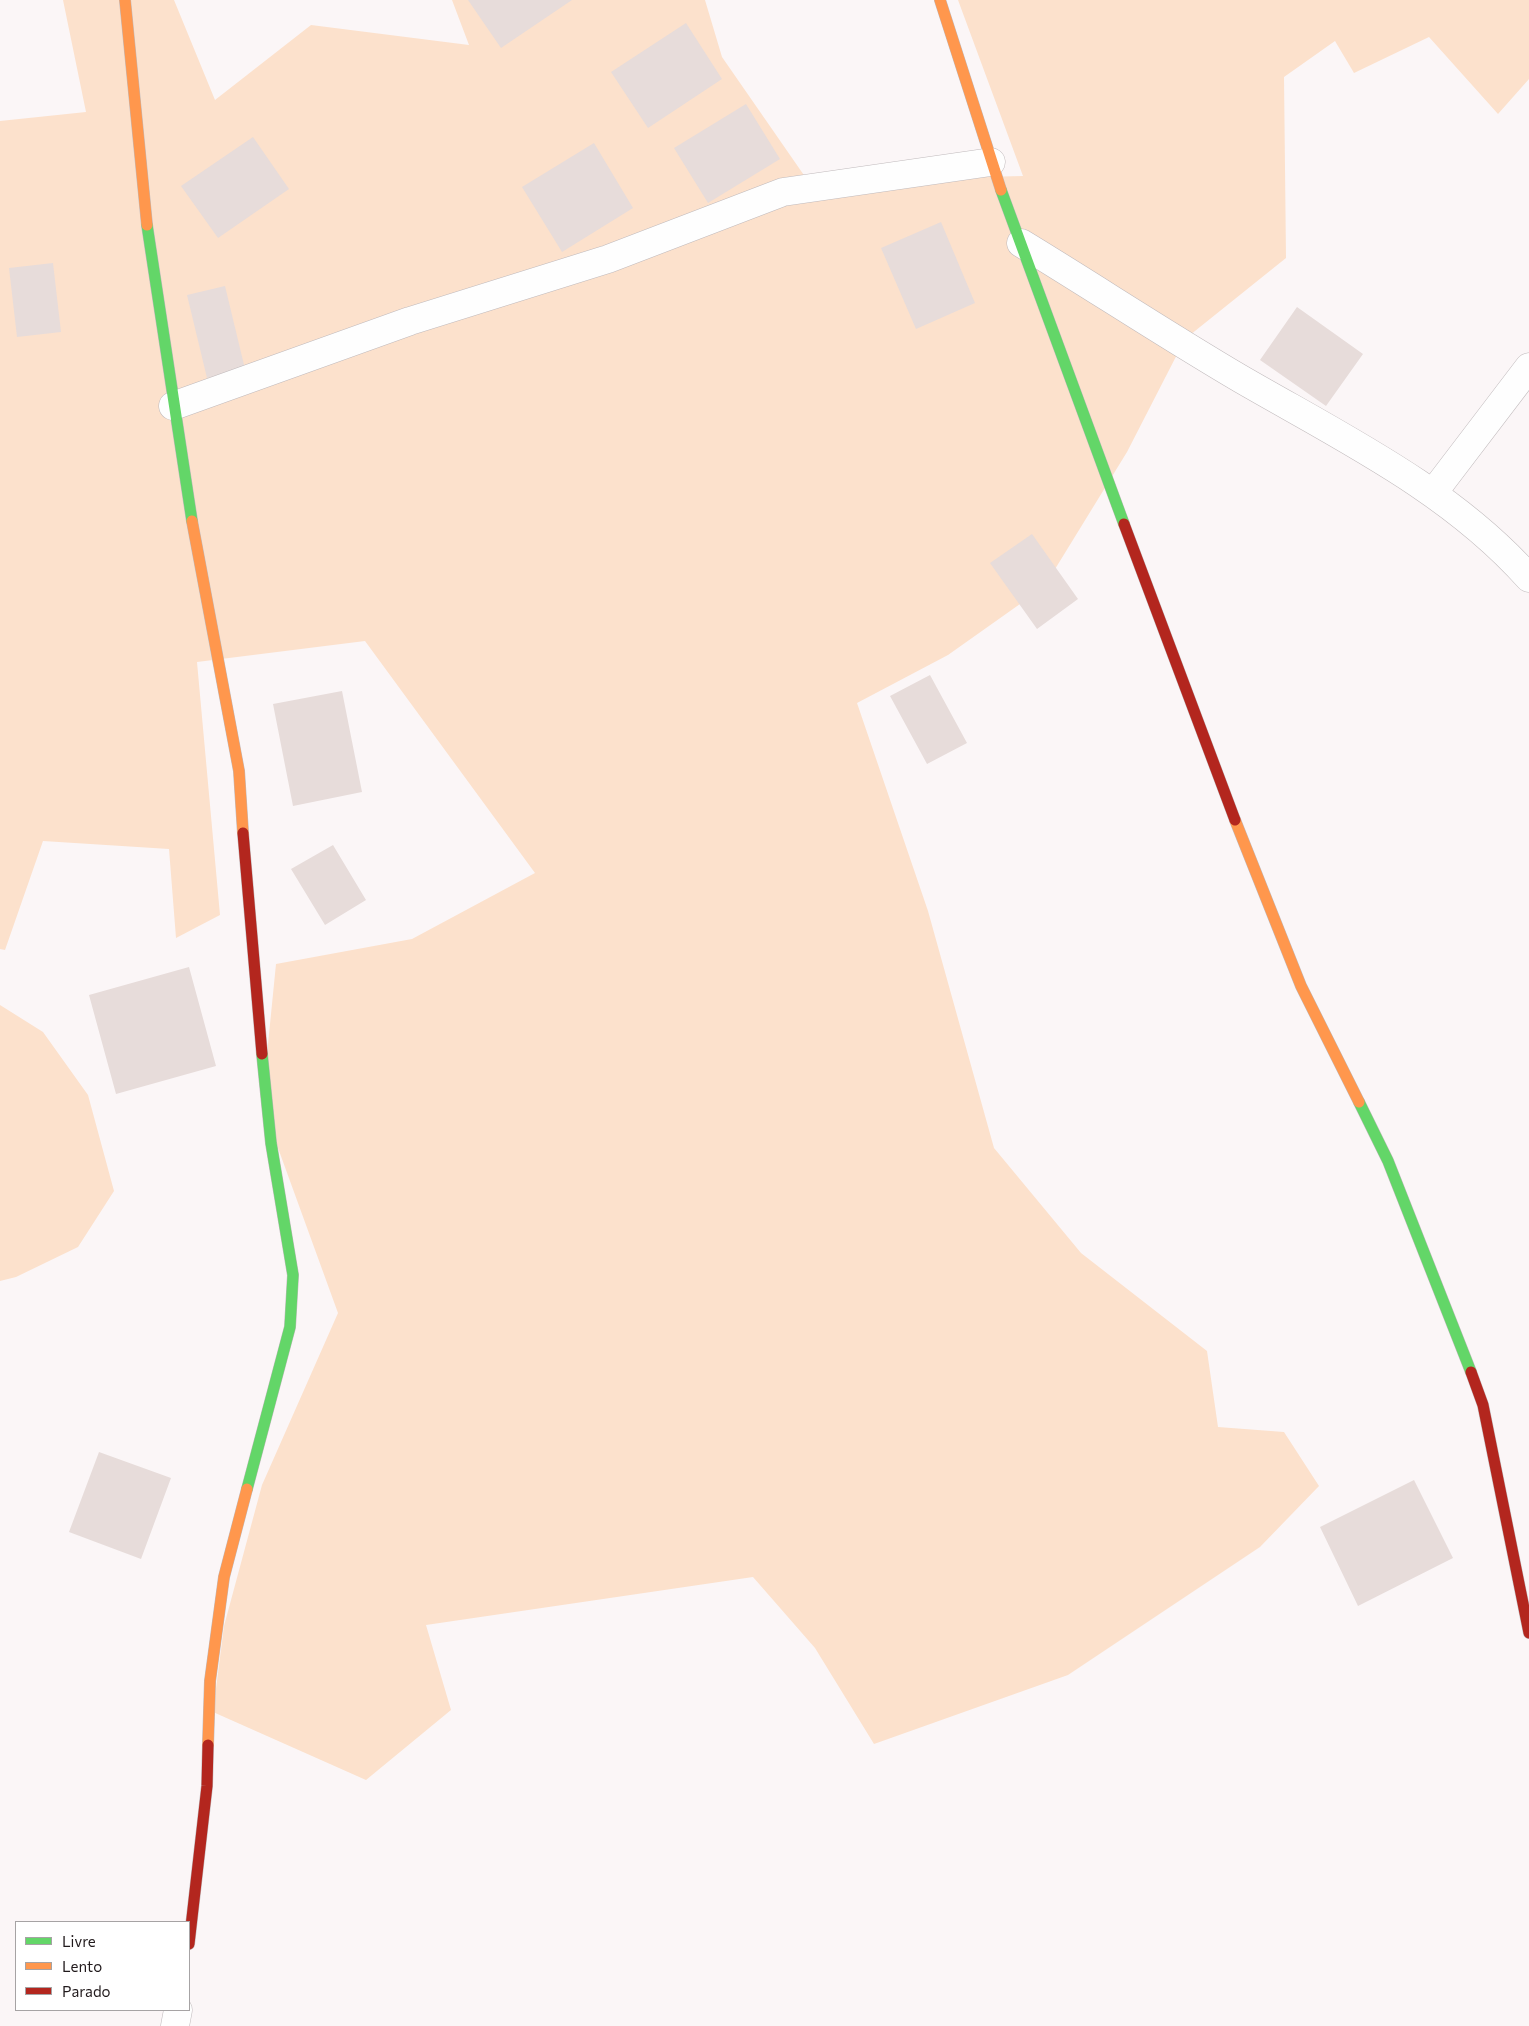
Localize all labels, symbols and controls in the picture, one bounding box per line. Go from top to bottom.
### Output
legend [15,1921,190,2011]
text: Livre [62,1932,96,1950]
text: Lento [62,1957,102,1975]
text: Parado [62,1982,111,2000]

